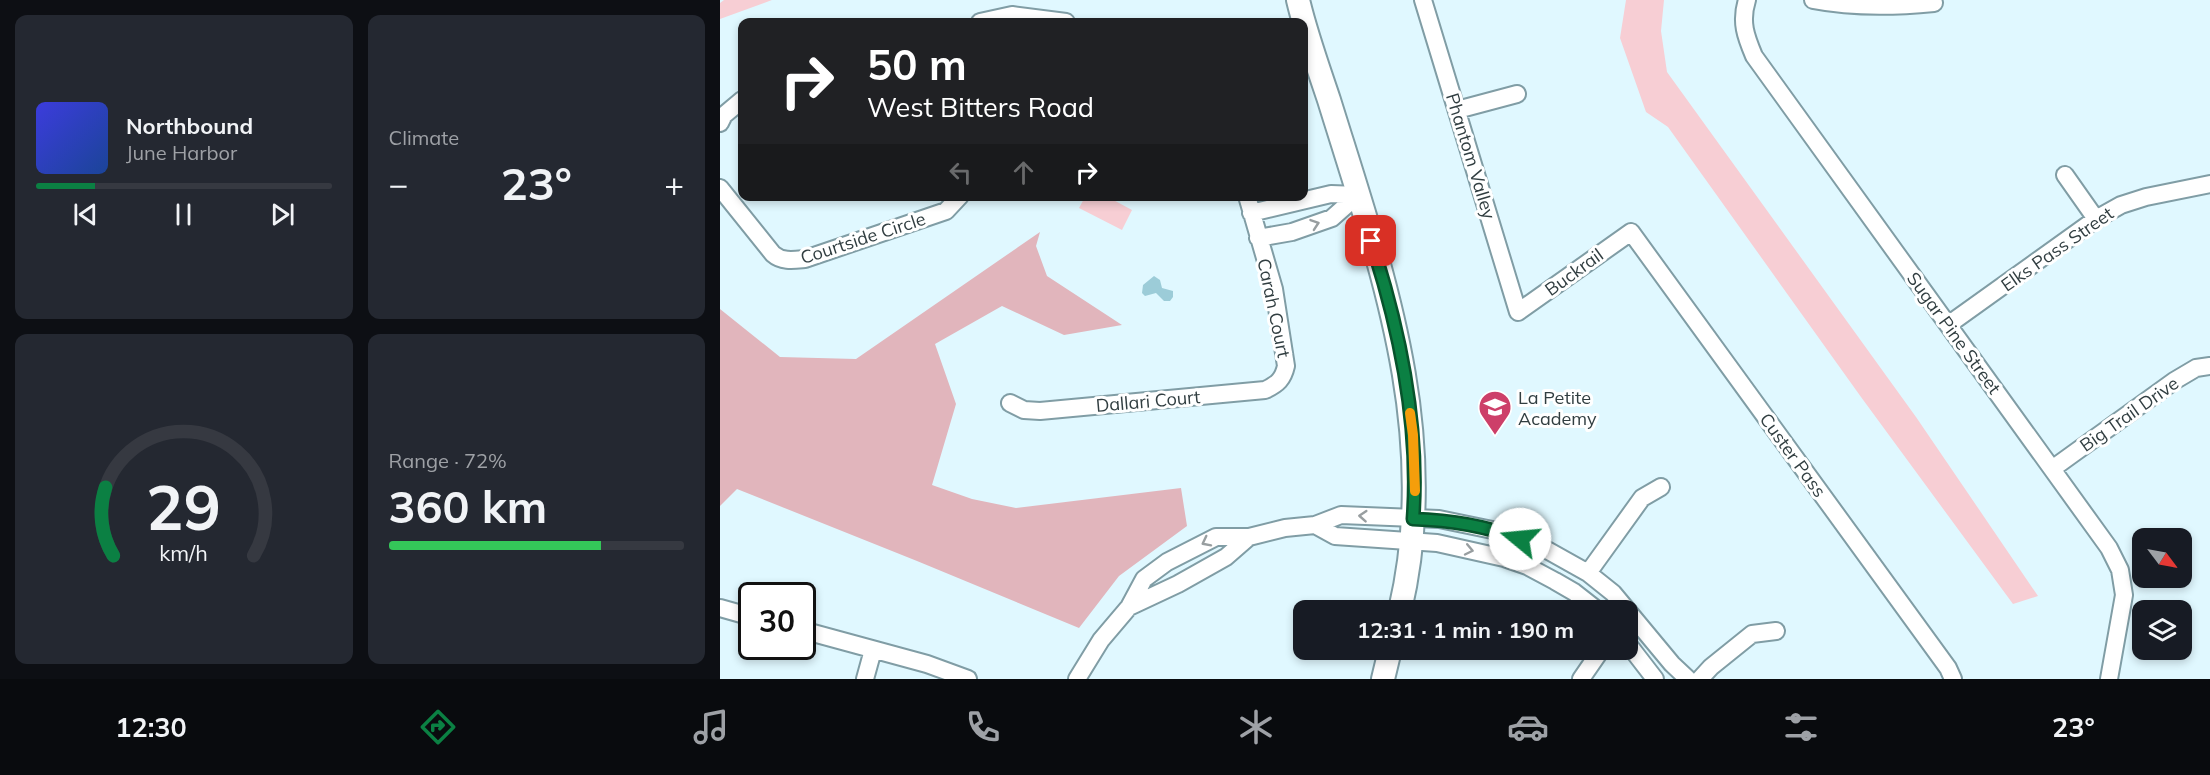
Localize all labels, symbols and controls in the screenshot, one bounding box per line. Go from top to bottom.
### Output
text: 50 m [867,38,967,91]
icon: right [768,42,846,120]
text: West Bitters Road [867,90,1094,124]
street label: Phantom Valley [1441,90,1501,222]
text: Northbound [126,112,253,140]
text: Climate [389,125,459,150]
text: June Harbor [126,140,237,165]
text: 23° [501,155,572,211]
icon: left [944,156,977,189]
icon: ahead [1007,156,1040,189]
icon: right [1070,156,1103,189]
text: − [389,163,408,204]
text: + [664,163,684,204]
icon: previous [69,198,102,231]
icon: pause [167,198,200,231]
icon: next [266,198,299,231]
street label: Elks Pass Street [1996,202,2118,296]
street label: Courtside Circle [798,207,928,269]
pin [1345,215,1396,266]
one-way arrow [1309,218,1320,231]
icon: arrive [1354,224,1387,257]
street label: Buckrail [1540,243,1608,301]
street label: Carah Court [1252,256,1296,360]
street label: Sugar Pine Street [1902,267,2006,399]
street label: Big Trail Drive [2075,371,2183,457]
street label: Dallari Court [1095,385,1201,417]
place label: La Petite Academy [1518,386,1597,430]
school or university icon: La Petite Academy [1477,389,1513,436]
street label: Custer Pass [1755,408,1831,502]
text: Range · 72% [389,448,507,473]
text: 29 [146,467,221,546]
text: 360 km [389,478,547,534]
position arrow [1488,507,1552,571]
one-way arrow [1358,510,1367,523]
north arrow [2132,528,2192,588]
map controls [2132,528,2192,660]
one-way arrow [1201,535,1212,547]
text: km/h [159,539,208,566]
one-way arrow [1464,543,1474,556]
speed limit sign: 30 [738,582,816,660]
button: layers [2132,600,2192,660]
text: 12:31 · 1 min · 190 m [1357,616,1574,644]
icon: directions [417,706,459,748]
icon: music [690,706,732,748]
icon: phone [962,706,1004,748]
icon: climate [1235,706,1277,748]
icon: car [1507,706,1549,748]
icon: filters [1780,706,1822,748]
text: 12:30 [115,710,187,744]
text: 23° [2052,710,2095,744]

